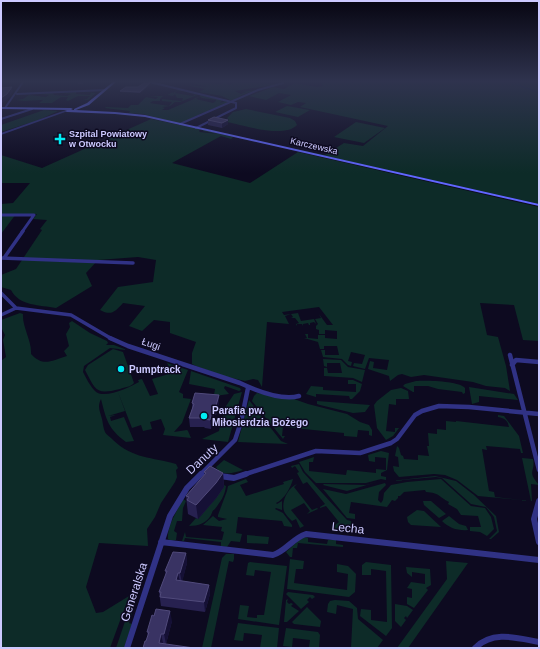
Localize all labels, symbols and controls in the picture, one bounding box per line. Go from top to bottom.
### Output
place label: Szpital Powiatowy w Otwocku [68,129,147,149]
marker: Szpital Powiatowy w Otwocku [54,133,66,145]
street label: Karczewska [289,136,339,156]
street label: Ługi [140,336,162,352]
marker: Pumptrack [116,364,126,374]
place label: Pumptrack [129,364,181,375]
place label: Parafia pw. Miłosierdzia Bożego [212,405,308,428]
marker: Parafia pw. Miłosierdzia Bożego [199,411,209,421]
street label: Danuty [183,441,221,477]
street label: Lecha [331,519,365,537]
street label: Generalska [118,560,150,623]

